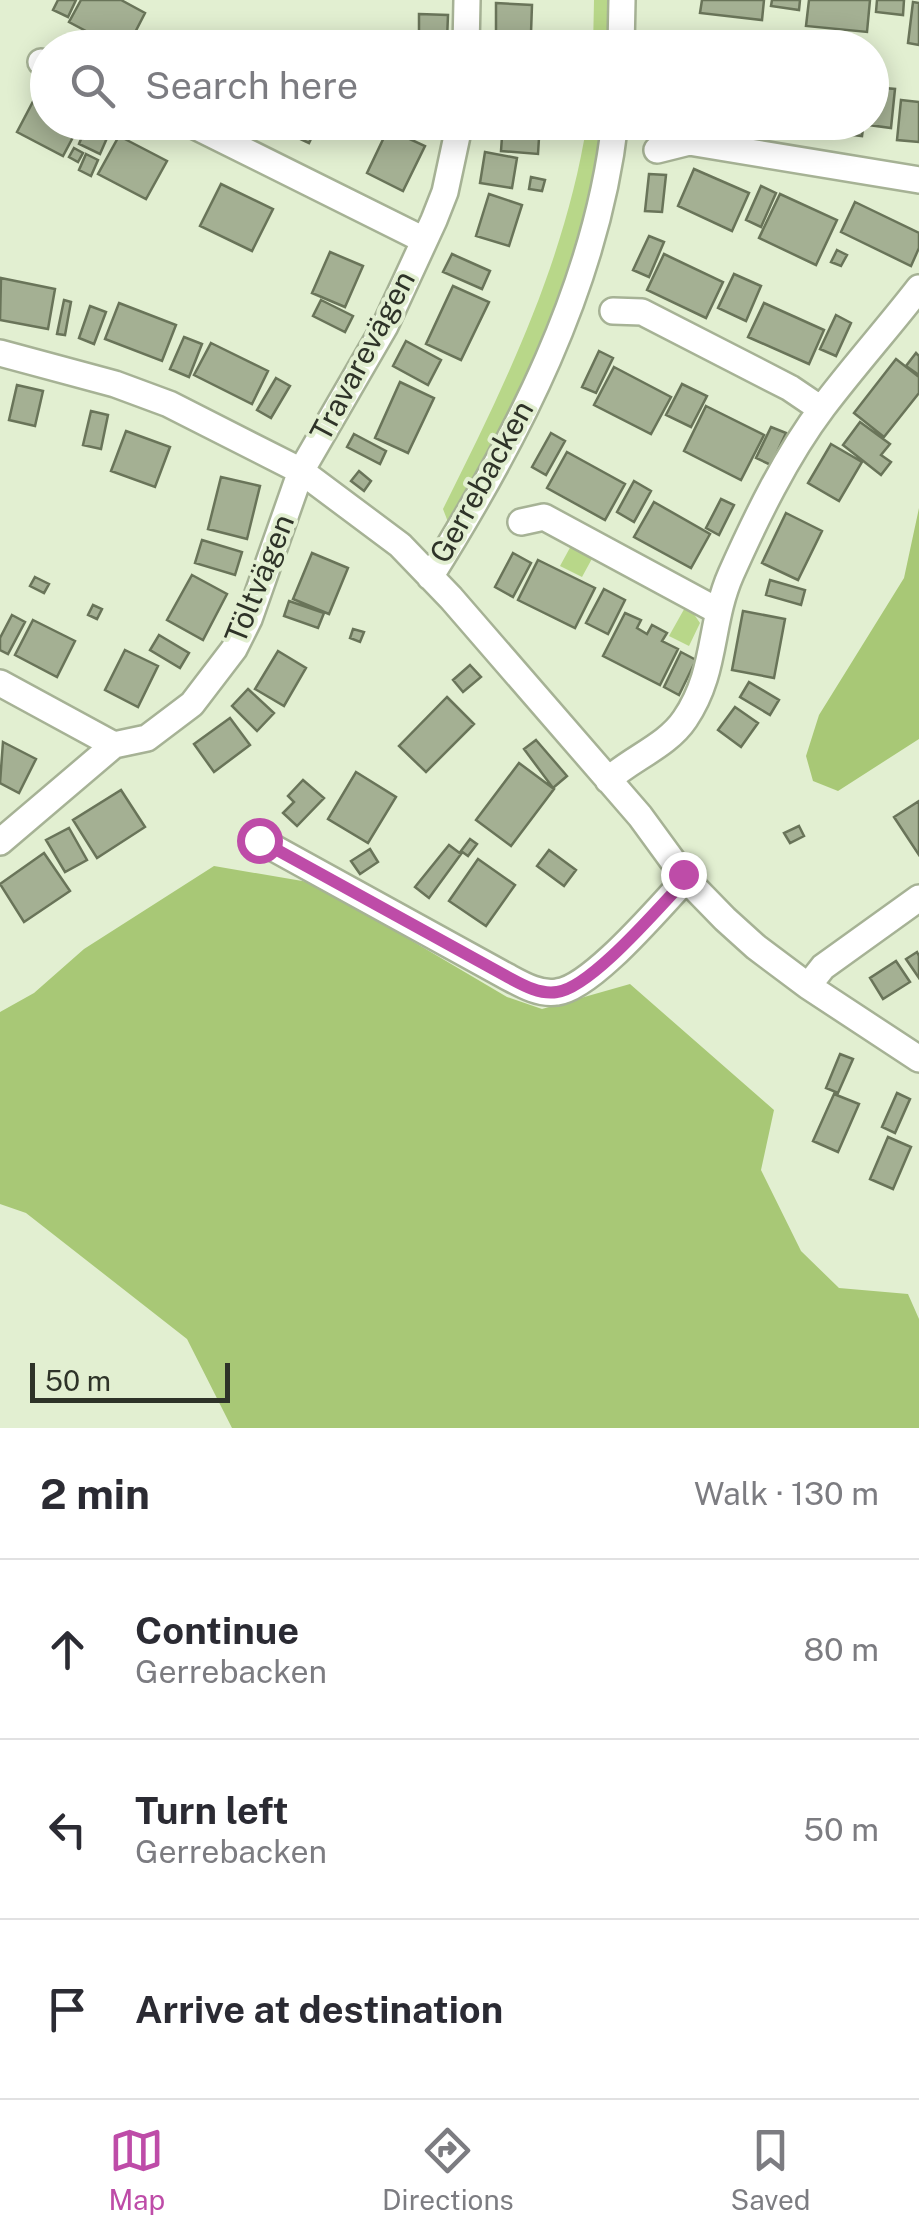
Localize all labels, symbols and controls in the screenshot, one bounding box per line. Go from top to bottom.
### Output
search box [30,30,889,140]
icon: search [65,58,120,113]
text: Search here [145,63,358,108]
street label: Travarevägen [302,264,422,447]
street label: Gerrebacken [422,394,541,569]
street label: Töltvägen [217,509,301,648]
route start [237,818,283,864]
route end [661,852,707,898]
scale bar [30,1358,230,1402]
text: 50 m [45,1364,111,1397]
text: 2 min [40,1469,150,1518]
text: Walk · 130 m [694,1475,879,1512]
text: Continue [135,1608,299,1653]
icon: ahead [40,1622,95,1677]
text: 80 m [803,1631,879,1668]
text: Gerrebacken [135,1653,327,1690]
text: Turn left [135,1788,289,1833]
icon: left [40,1802,95,1857]
text: 50 m [803,1811,879,1848]
text: Gerrebacken [135,1833,327,1870]
icon: arrive [40,1982,95,2037]
text: Arrive at destination [135,1987,503,2032]
tab: Map [108,2123,165,2216]
tab: Directions [382,2123,514,2216]
tab: Saved [730,2123,811,2216]

